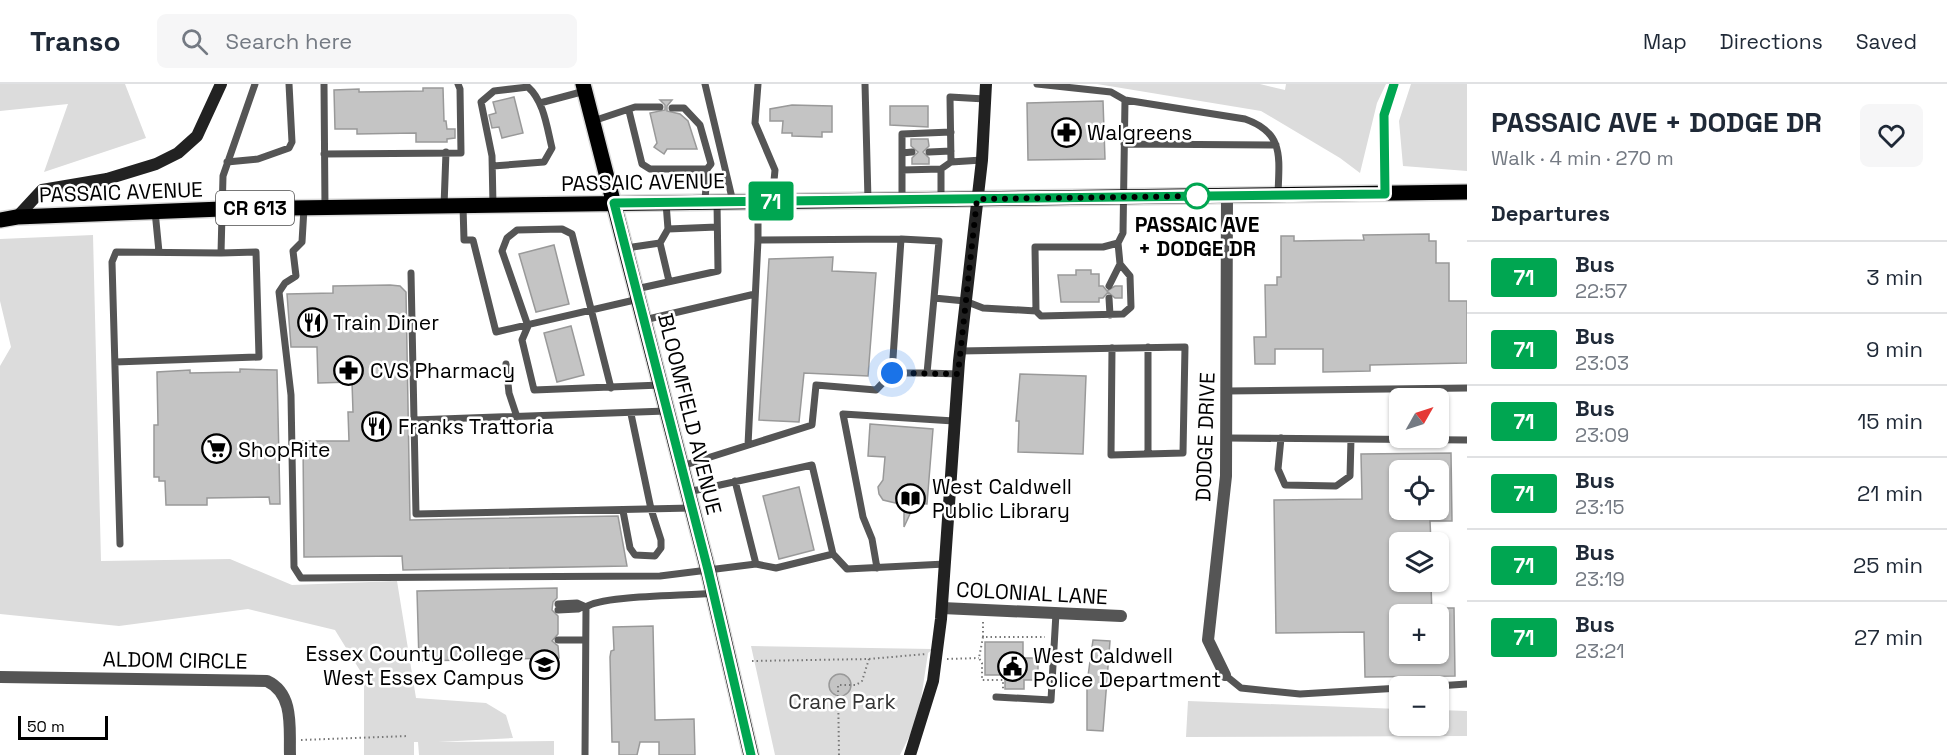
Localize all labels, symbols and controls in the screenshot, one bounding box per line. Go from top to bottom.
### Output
search box [157,14,577,68]
text: Transo [30,23,121,59]
icon: search [178,25,211,58]
text: Search here [226,27,352,55]
text: Map [1643,28,1687,55]
text: Directions [1720,28,1823,55]
text: Saved [1856,28,1917,55]
text: PASSAIC AVE + DODGE DR [1491,104,1822,140]
button: heart [1860,104,1923,167]
pharmacy icon: Walgreens [1050,116,1082,148]
place label: Walgreens [1087,119,1192,146]
text: Walk · 4 min · 270 m [1491,145,1674,171]
street label: PASSAIC AVENUE [561,167,725,197]
street label: PASSAIC AVENUE [39,176,203,208]
line badge: 71 [744,182,798,220]
marker: PASSAIC AVE + DODGE DR [1184,183,1210,209]
text: 71 [761,188,781,215]
road number: CR 613 [216,191,294,225]
text: Departures [1491,199,1610,227]
place label: PASSAIC AVE + DODGE DR [1135,211,1259,262]
text: Bus [1575,250,1615,278]
text: 3 min [1866,263,1923,291]
text: 71 [1514,264,1534,291]
text: 22:57 [1575,278,1627,304]
restaurant icon: Train Diner [296,306,328,338]
place label: Train Diner [333,309,439,336]
street label: BLOOMFIELD AVENUE [652,310,728,518]
text: Bus [1575,322,1615,350]
text: 9 min [1866,335,1923,363]
text: 71 [1514,336,1534,363]
text: 23:03 [1575,350,1629,376]
pharmacy icon: CVS Pharmacy [333,354,365,386]
place label: CVS Pharmacy [370,357,515,384]
your location [877,358,907,388]
street label: DODGE DRIVE [1189,372,1221,502]
north arrow [1389,388,1449,448]
map controls [1389,388,1449,736]
text: Bus [1575,394,1615,422]
text: 15 min [1857,407,1923,435]
text: 71 [1514,408,1534,435]
restaurant icon: Franks Trattoria [361,410,393,442]
place label: Franks Trattoria [398,413,554,440]
text: 23:09 [1575,422,1629,448]
supermarket icon: ShopRite [201,433,233,465]
place label: ShopRite [238,436,330,463]
button: locate [1389,460,1449,520]
text: Bus [1575,466,1615,494]
place label: West Caldwell Public Library [932,473,1072,524]
text: 21 min [1857,479,1923,507]
text: 71 [1514,480,1534,507]
library icon: West Caldwell Public Library [895,482,927,514]
text: 23:15 [1575,494,1624,520]
button: layers [1389,532,1449,592]
text: Bus [1575,538,1615,566]
text: 25 min [1853,551,1923,579]
text: 71 [1514,552,1534,579]
text: 23:19 [1575,566,1625,592]
street label: COLONIAL LANE [956,576,1108,610]
button: + [1389,604,1449,664]
text: Bus [1575,610,1615,638]
text: 27 min [1854,623,1923,651]
text: 71 [1514,624,1534,651]
text: 23:21 [1575,638,1625,664]
place label: Essex County College West Essex Campus [306,640,524,691]
place label: West Caldwell Police Department [1033,642,1221,693]
street label: ALDOM CIRCLE [102,645,248,675]
school or university icon: Essex County College West Essex Campus [529,649,561,681]
public building icon: West Caldwell Police Department [996,651,1028,683]
button: − [1389,676,1449,736]
park label: Crane Park [788,688,896,715]
scale bar [18,713,108,740]
text: 50 m [27,716,65,737]

